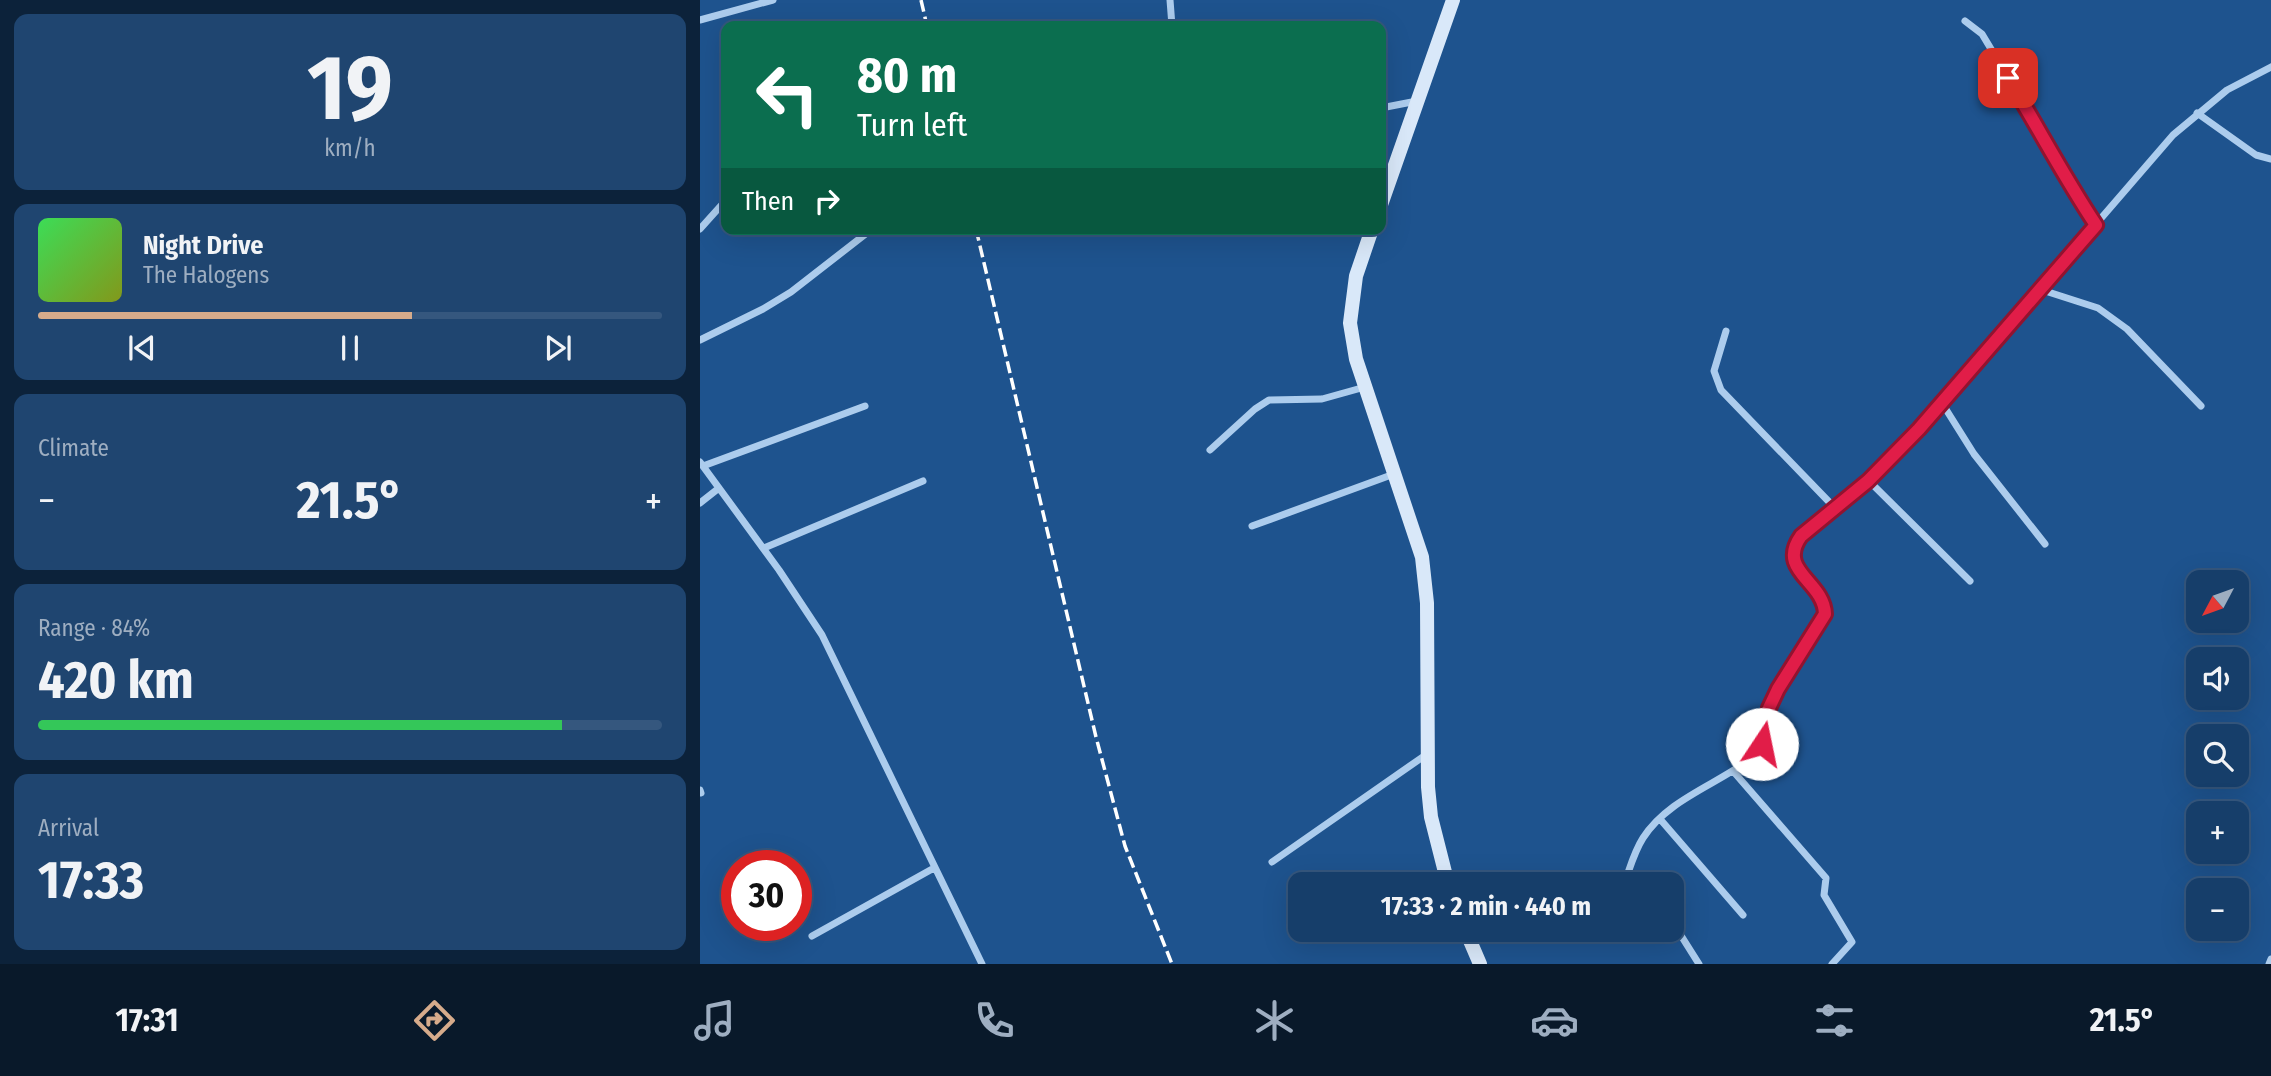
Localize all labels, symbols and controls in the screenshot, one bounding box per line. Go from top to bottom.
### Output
text: 19 [307,34,393,143]
text: 80 m [857,46,957,105]
pin [1978,48,2038,108]
icon: left [742,49,833,140]
icon: arrive [1989,59,2027,97]
text: Turn left [857,106,967,144]
text: km/h [324,134,376,162]
icon: right [808,182,846,220]
text: Then [742,186,794,217]
text: Night Drive [143,230,263,261]
text: The Halogens [143,261,269,289]
icon: previous [123,329,161,367]
icon: pause [331,329,369,367]
icon: next [539,329,577,367]
text: Climate [38,434,109,462]
text: 21.5° [296,469,403,532]
text: − [38,478,55,524]
text: + [645,478,662,524]
north arrow [2186,570,2249,634]
map controls [2186,570,2249,941]
text: Range · 84% [38,614,150,642]
button: sound [2186,647,2249,710]
text: 420 km [38,649,194,712]
position arrow [1725,707,1799,781]
button: search [2186,724,2249,787]
button: + [2186,801,2249,864]
text: Arrival [38,814,99,842]
text: 17:33 [38,849,144,912]
speed limit sign: 30 [721,850,812,941]
button: − [2186,878,2249,941]
text: 17:33 · 2 min · 440 m [1381,891,1591,922]
icon: directions [410,996,459,1045]
icon: music [690,996,739,1045]
icon: phone [970,996,1019,1045]
icon: climate [1250,996,1299,1045]
icon: car [1530,996,1579,1045]
icon: filters [1810,996,1859,1045]
text: 17:31 [116,1001,179,1039]
text: 21.5° [2090,1001,2155,1039]

